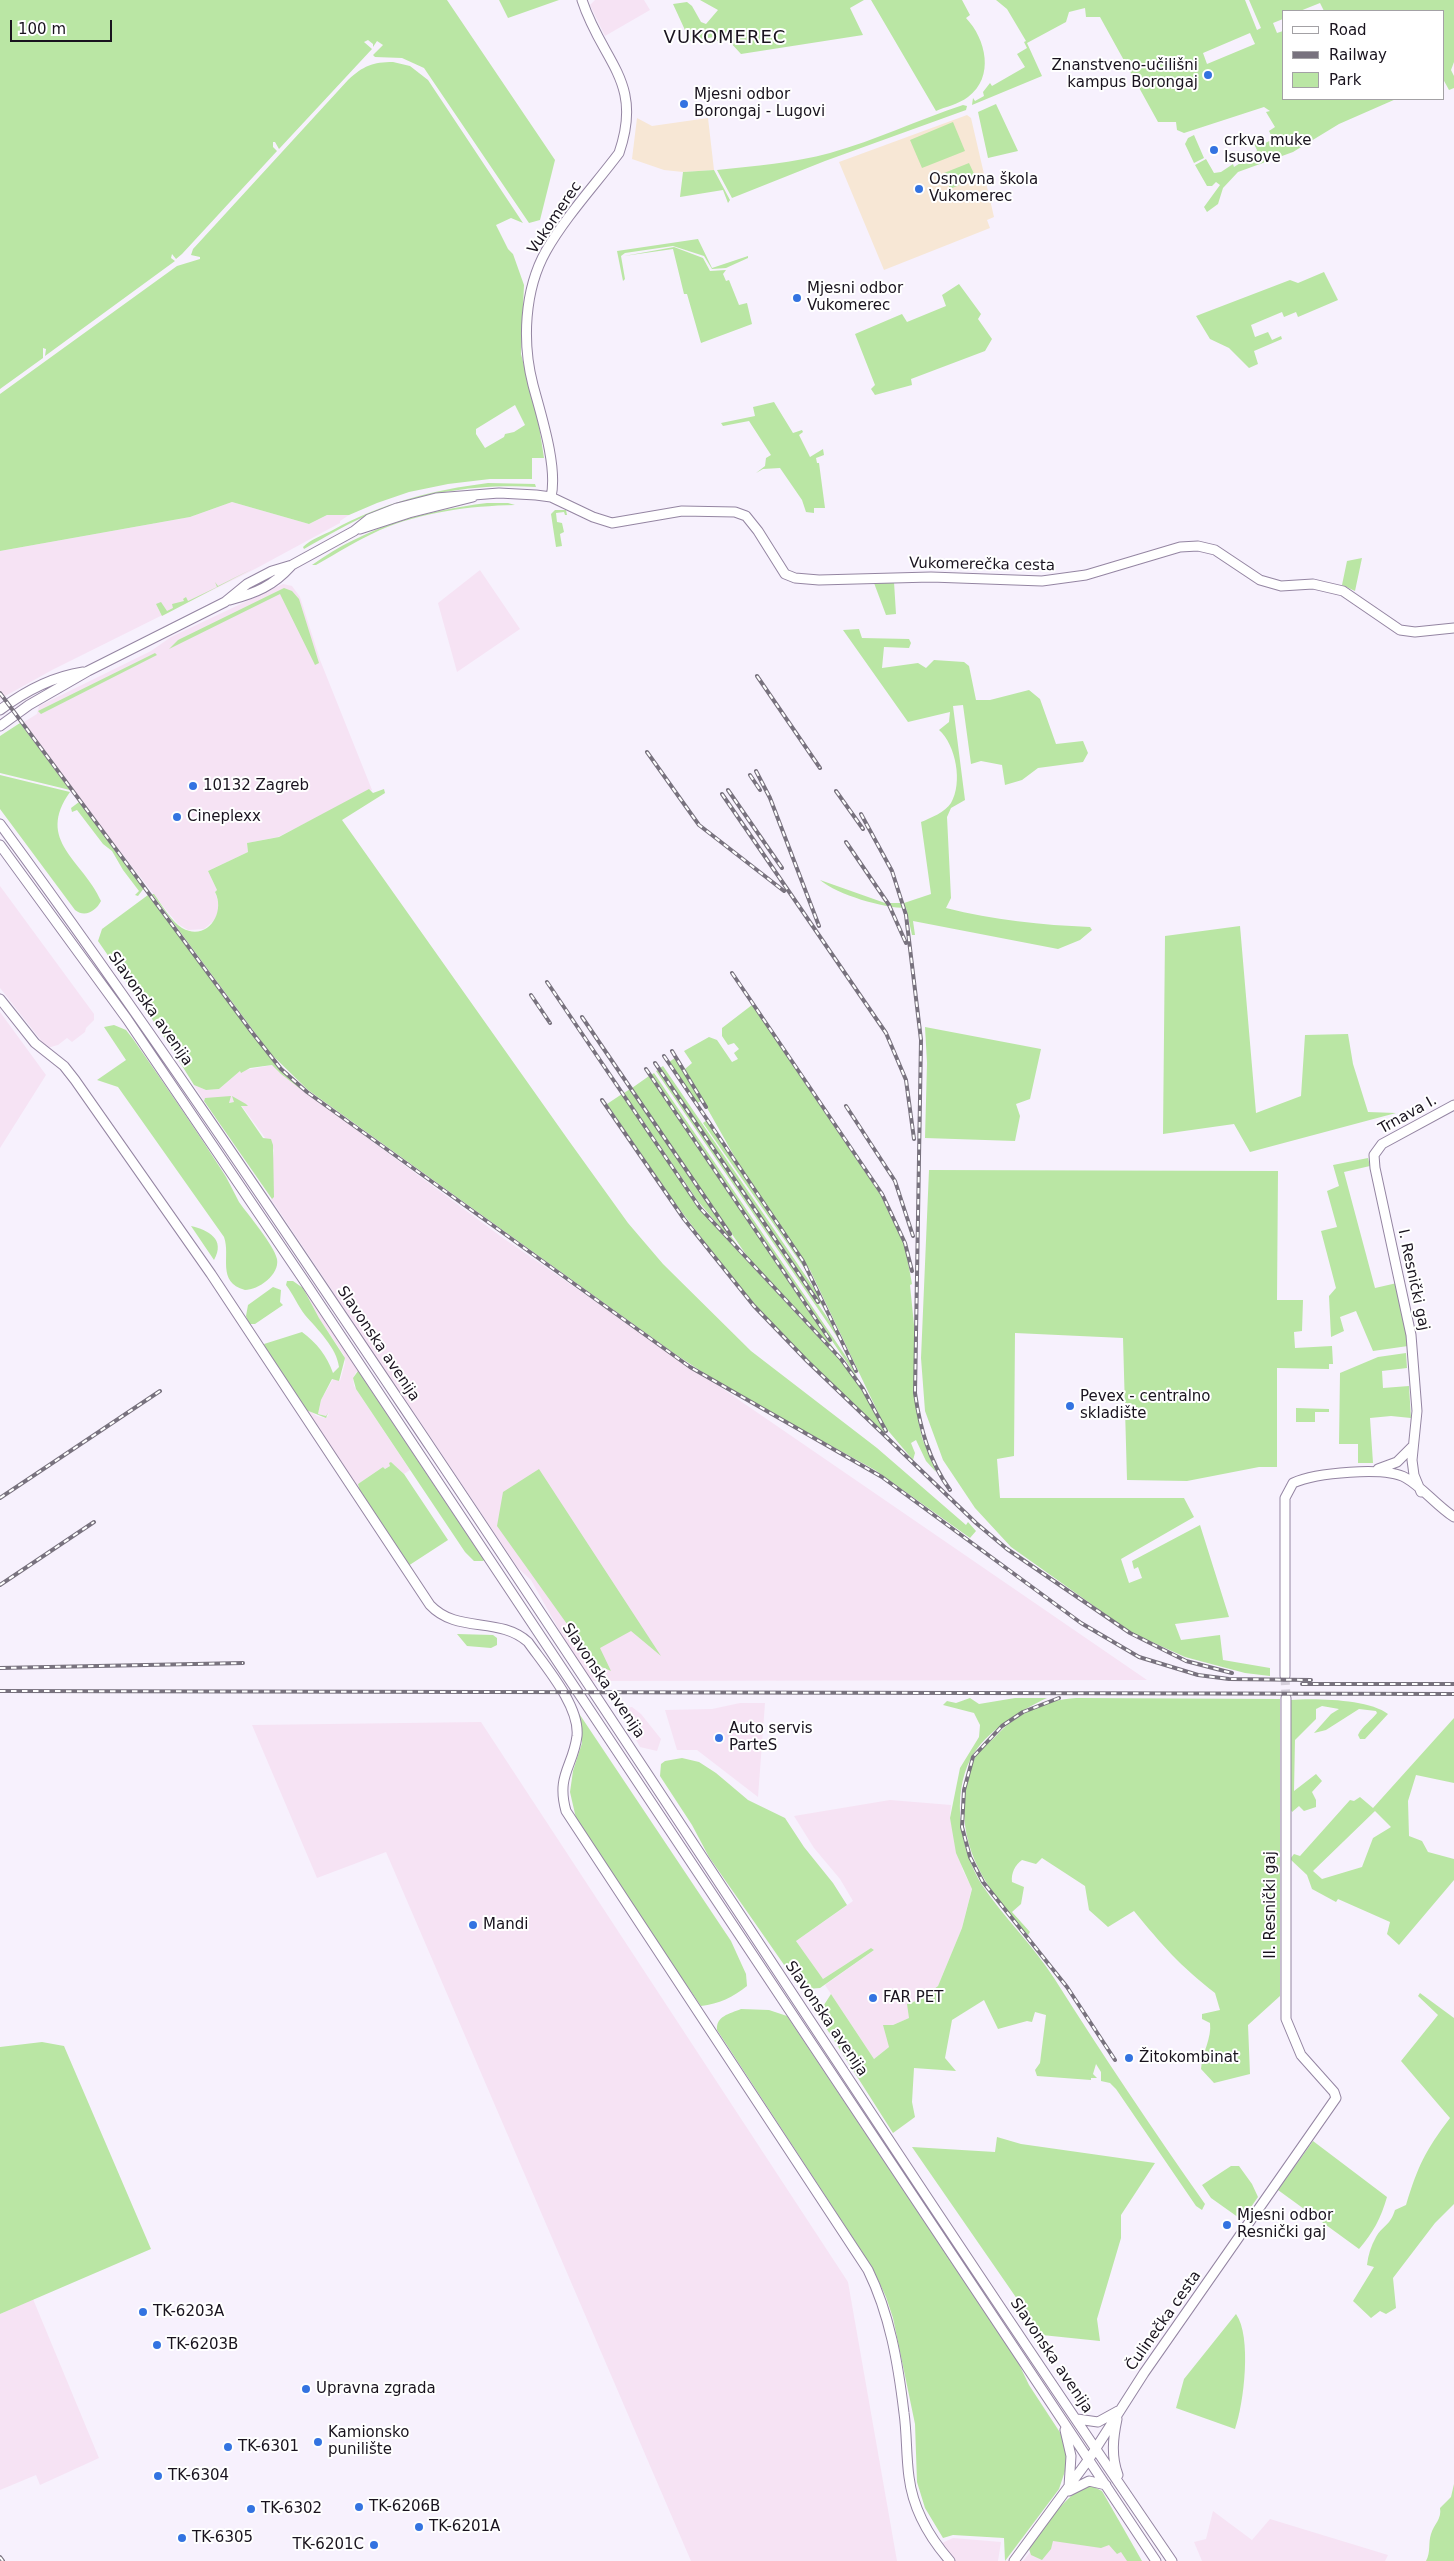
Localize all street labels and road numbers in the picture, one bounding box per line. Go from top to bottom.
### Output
street label: Vukomerec [524,178,586,258]
street label: Vukomerečka cesta [909,555,1055,575]
street label: Slavonska avenija [104,949,196,1069]
street label: Trnava I. [1376,1092,1440,1138]
street label: I. Resnički gaj [1393,1228,1433,1332]
street label: Slavonska avenija [333,1283,423,1405]
street label: Slavonska avenija [558,1620,648,1742]
street label: II. Resnički gaj [1262,1851,1280,1959]
street label: Slavonska avenija [781,1958,871,2080]
street label: Čulinečka cesta [1123,2267,1205,2375]
street label: Slavonska avenija [1006,2295,1096,2417]

